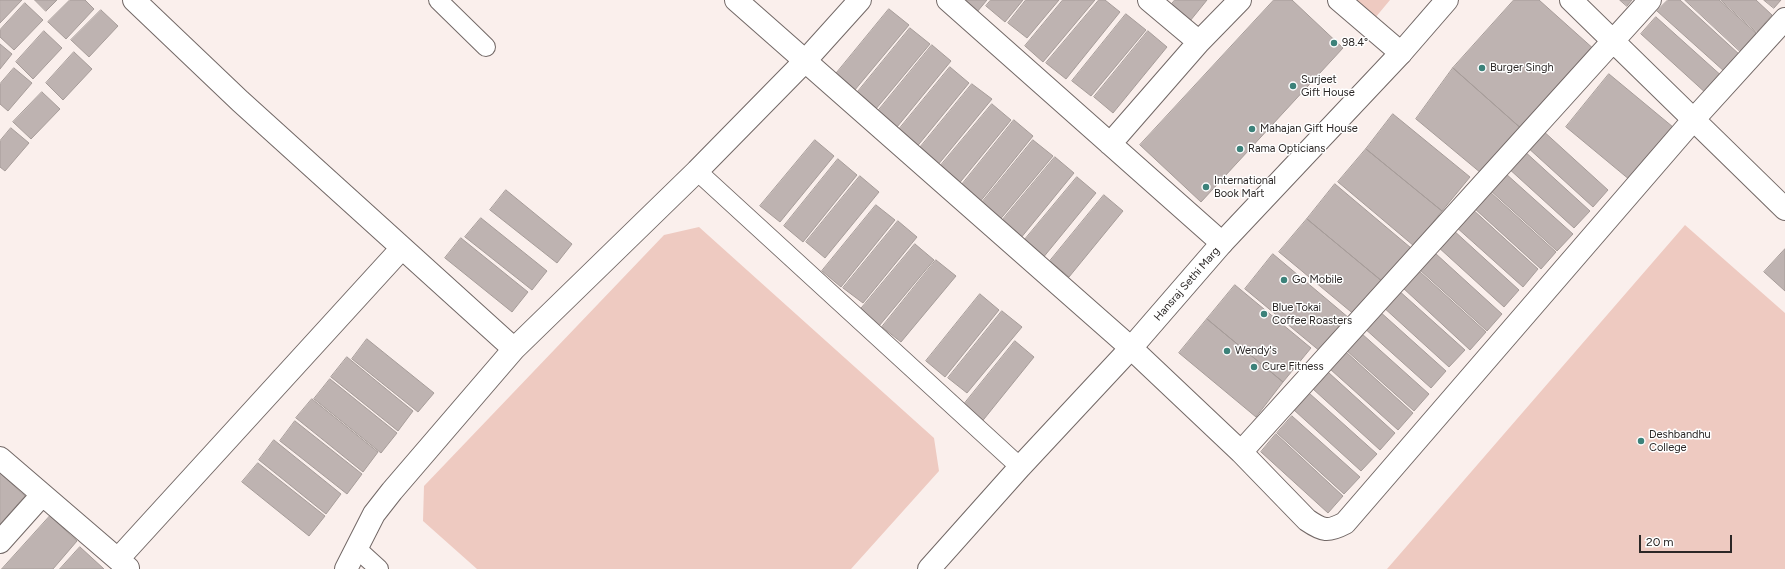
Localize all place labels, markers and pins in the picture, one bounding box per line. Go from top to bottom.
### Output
place label: 98.4° [1342,36,1368,50]
marker: 98.4° [1329,38,1339,48]
place label: Burger Singh [1490,61,1554,75]
marker: Burger Singh [1477,63,1487,73]
place label: Surjeet Gift House [1301,73,1355,99]
marker: Surjeet Gift House [1288,81,1298,91]
place label: Mahajan Gift House [1260,122,1358,136]
marker: Mahajan Gift House [1247,124,1257,134]
place label: Rama Opticians [1248,142,1325,156]
marker: Rama Opticians [1235,144,1245,154]
place label: International Book Mart [1214,174,1276,200]
marker: International Book Mart [1201,182,1211,192]
place label: Go Mobile [1292,273,1343,287]
marker: Go Mobile [1279,275,1289,285]
place label: Blue Tokai Coffee Roasters [1272,301,1352,327]
marker: Blue Tokai Coffee Roasters [1259,309,1269,319]
place label: Wendy's [1235,344,1277,358]
marker: Wendy's [1222,346,1232,356]
place label: Cure Fitness [1262,360,1324,374]
marker: Cure Fitness [1249,362,1259,372]
place label: Deshbandhu College [1649,428,1711,454]
marker: Deshbandhu College [1636,436,1646,446]

